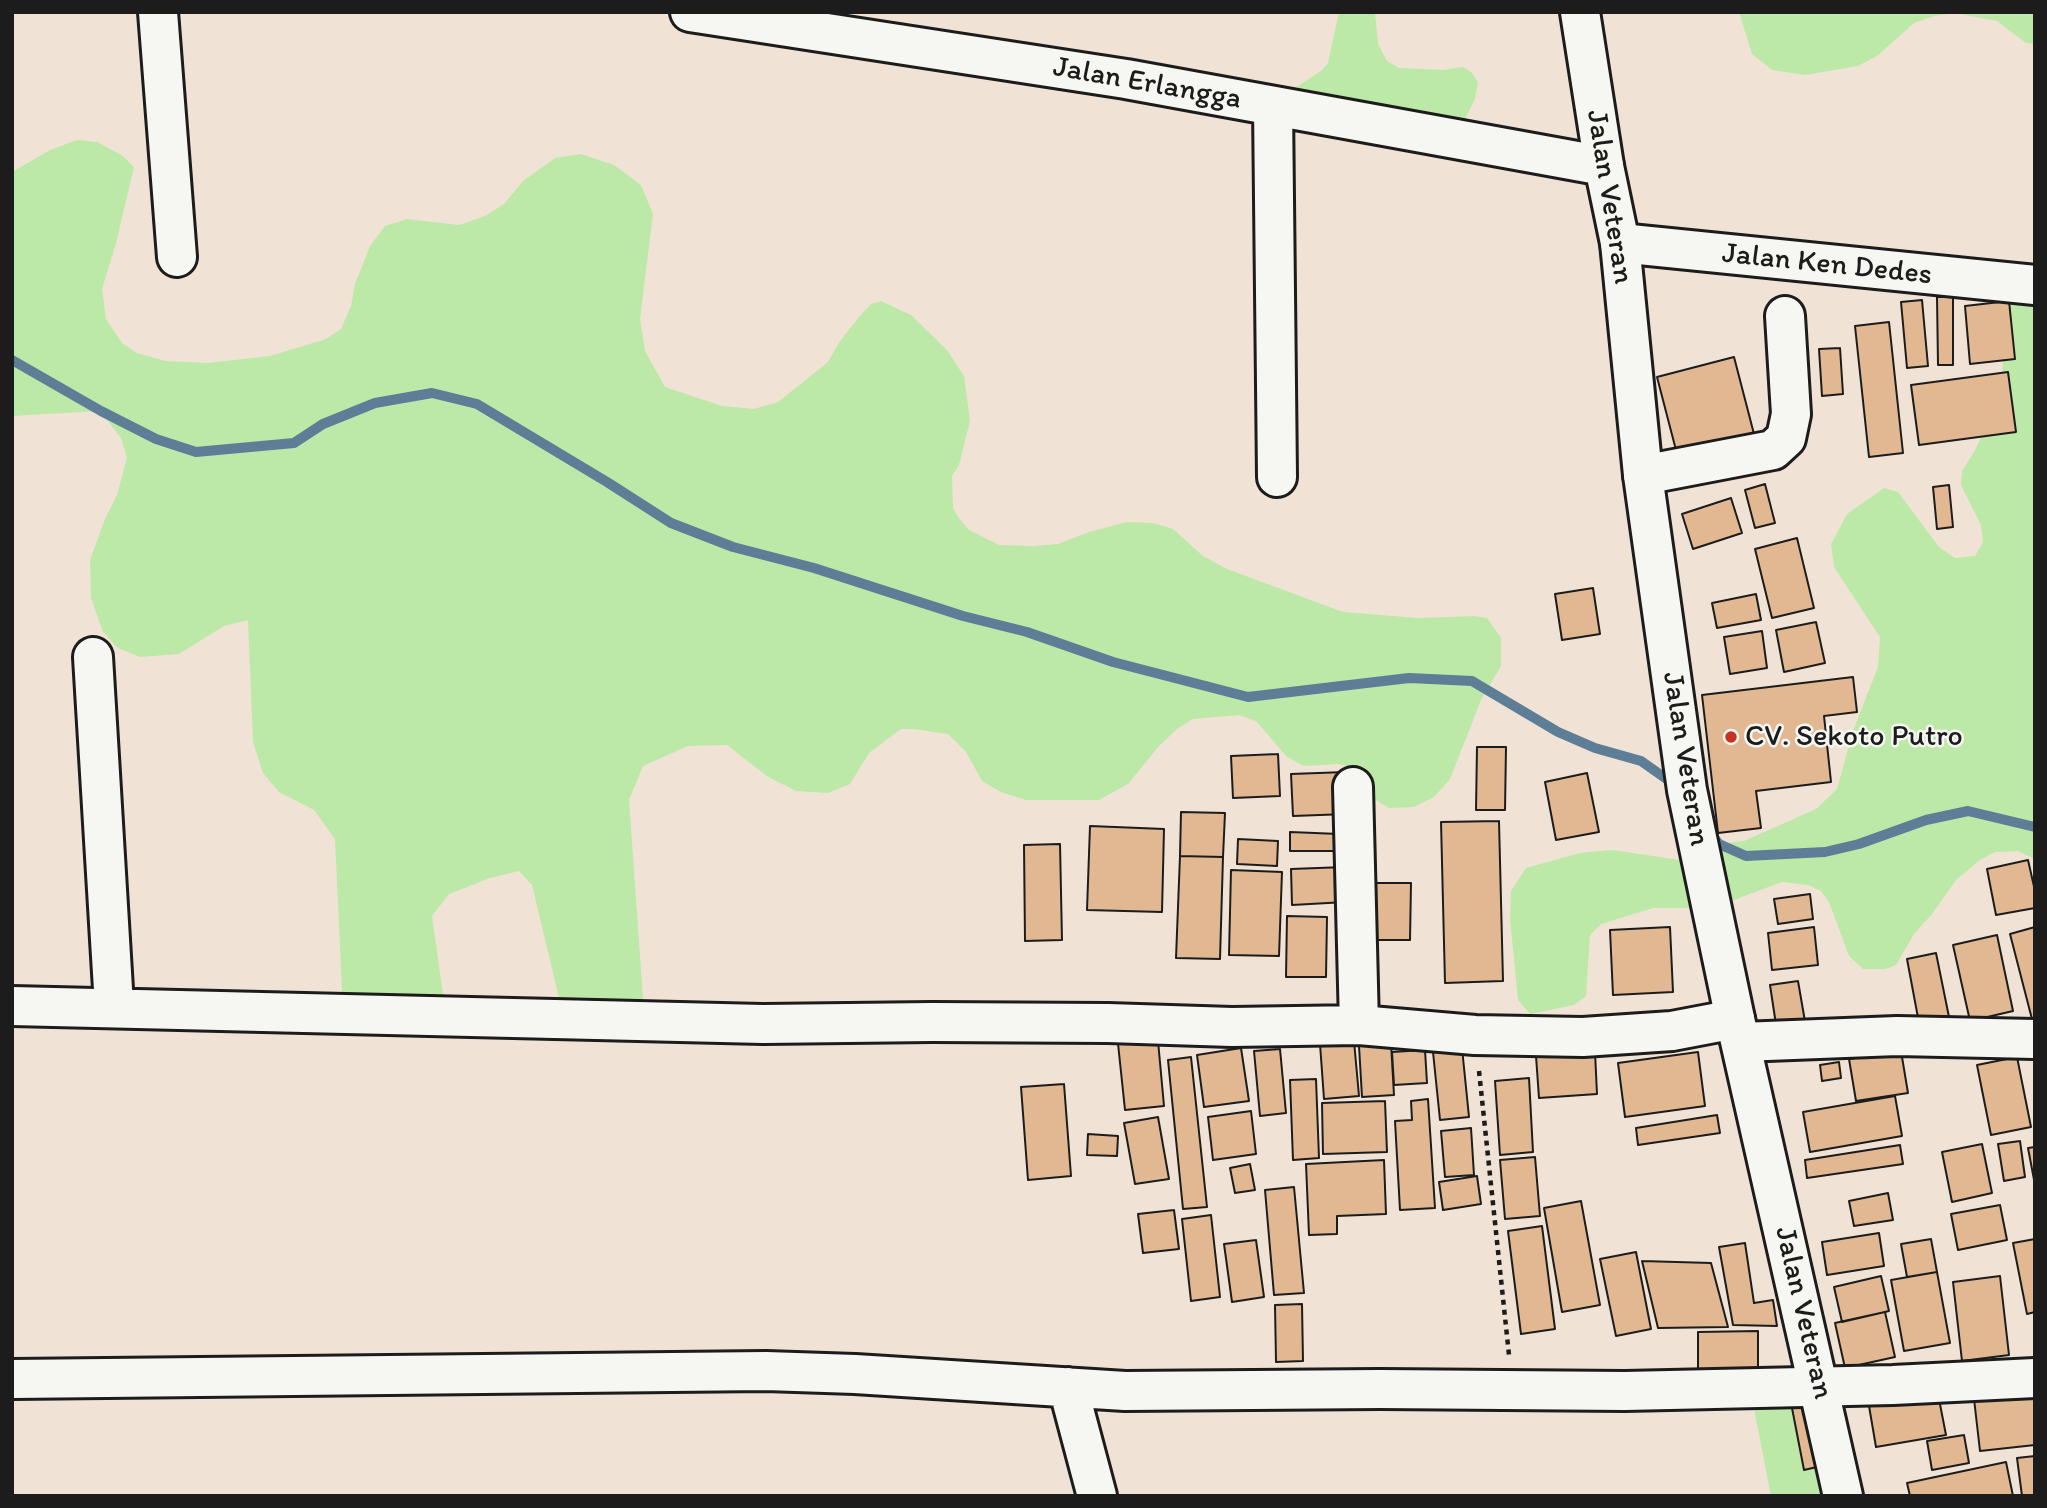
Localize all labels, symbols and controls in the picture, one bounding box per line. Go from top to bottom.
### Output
street label: Jalan Erlangga [1050,50,1244,118]
street label: Jalan Veteran [1577,107,1641,287]
street label: Jalan Ken Dedes [1720,236,1934,294]
street label: Jalan Veteran [1653,669,1717,849]
place label: CV. Sekoto Putro [1745,719,1963,755]
marker: CV. Sekoto Putro [1723,729,1739,745]
street label: Jalan Veteran [1766,1223,1840,1403]

